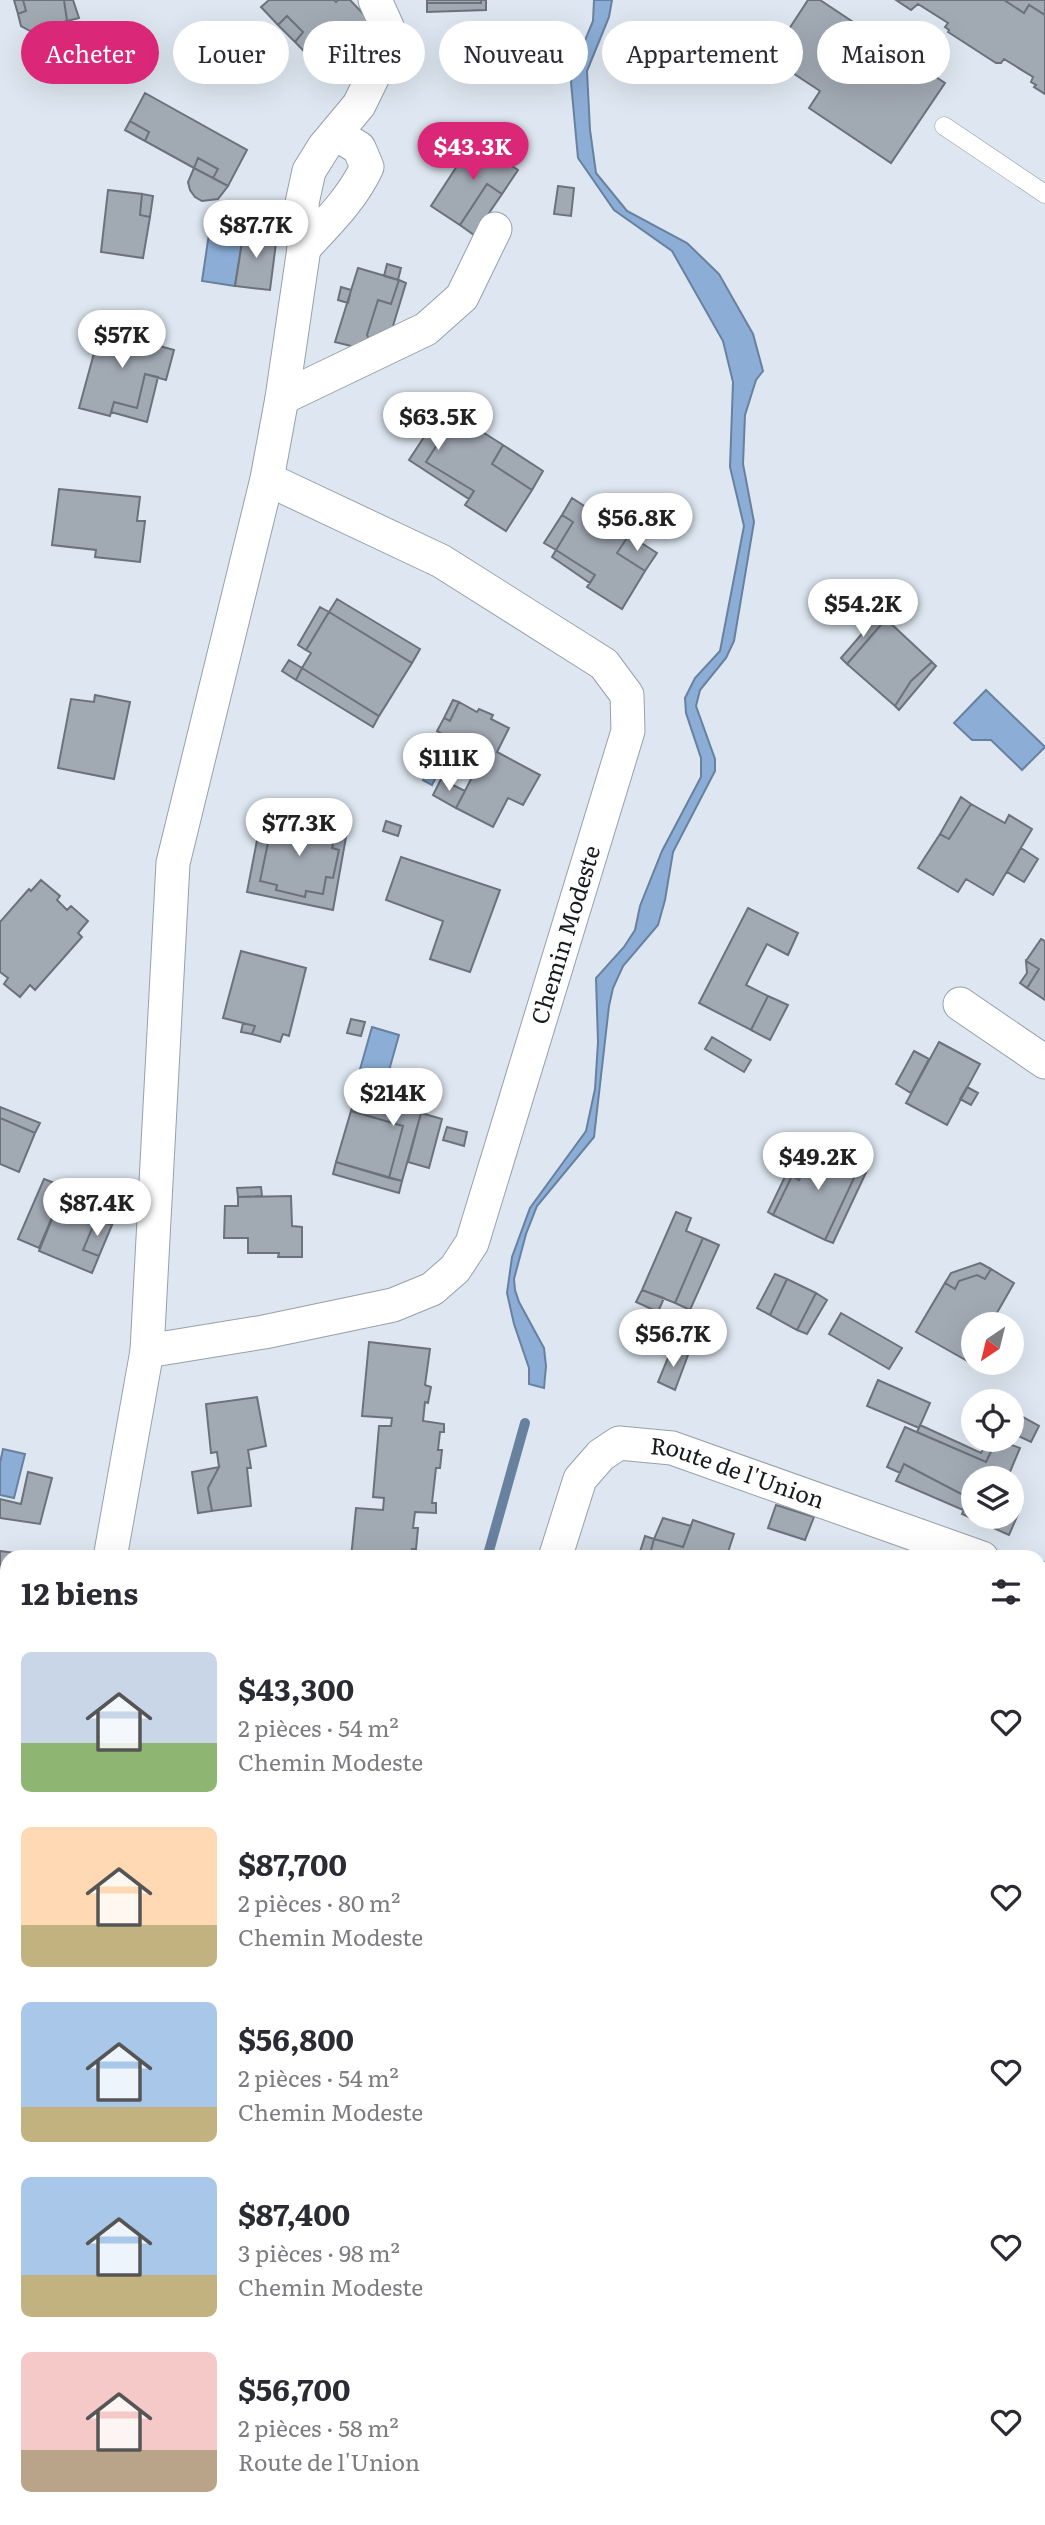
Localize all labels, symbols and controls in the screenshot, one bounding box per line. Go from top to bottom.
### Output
chip: Acheter [21,21,159,84]
chip: Louer [173,21,289,84]
chip: Filtres [303,21,425,84]
chip: Nouveau [439,21,588,84]
chip: Appartement [602,21,803,84]
chip: Maison [817,21,950,84]
pin: $43.3K [416,122,530,182]
text: $43.3K [434,128,512,162]
pin: $87.7K [199,201,313,260]
text: $87.7K [219,206,293,240]
pin: $57K [81,310,163,370]
text: $57K [94,316,150,350]
pin: $63.5K [381,392,495,452]
text: $63.5K [399,398,477,432]
pin: $56.8K [580,494,694,553]
text: $56.8K [598,499,676,533]
pin: $54.2K [806,580,920,639]
text: $54.2K [824,585,902,619]
pin: $111K [400,734,498,793]
text: $111K [419,739,479,773]
pin: $77.3K [242,798,356,858]
text: $77.3K [262,804,336,838]
street label: Chemin Modeste [521,841,607,1028]
pin: $214K [344,1068,442,1128]
text: $214K [360,1074,426,1108]
pin: $49.2K [761,1132,875,1192]
text: $49.2K [779,1138,857,1172]
pin: $87.4K [40,1178,154,1238]
text: $87.4K [59,1184,135,1218]
pin: $56.7K [616,1310,730,1369]
north arrow [961,1312,1024,1376]
map controls [961,1312,1024,1529]
text: $56.7K [635,1315,711,1349]
button: locate [961,1389,1024,1452]
street label: Route de l'Union [649,1427,830,1516]
button: layers [961,1466,1024,1529]
text: 12 biens [21,1570,138,1614]
icon: filters [987,1573,1025,1611]
text: $43,300 [238,1666,354,1710]
icon: home [77,1680,161,1764]
icon: heart [987,1703,1025,1741]
text: 2 pièces · 54 m² [238,1710,399,1744]
text: Chemin Modeste [238,1744,423,1778]
text: $87,700 [238,1841,347,1885]
icon: home [77,1855,161,1939]
icon: heart [987,1878,1025,1916]
text: 2 pièces · 80 m² [238,1885,400,1919]
text: Chemin Modeste [238,1919,423,1953]
text: $56,800 [238,2016,354,2060]
icon: home [77,2030,161,2114]
icon: heart [987,2053,1025,2091]
text: 2 pièces · 54 m² [238,2060,399,2094]
text: Chemin Modeste [238,2094,423,2128]
text: $87,400 [238,2191,350,2235]
icon: home [77,2205,161,2289]
icon: heart [987,2228,1025,2266]
text: 3 pièces · 98 m² [238,2235,400,2269]
text: Chemin Modeste [238,2269,423,2303]
text: $56,700 [238,2366,350,2410]
icon: home [77,2380,161,2464]
icon: heart [987,2403,1025,2441]
text: 2 pièces · 58 m² [238,2410,399,2444]
text: Route de l'Union [238,2444,420,2478]

